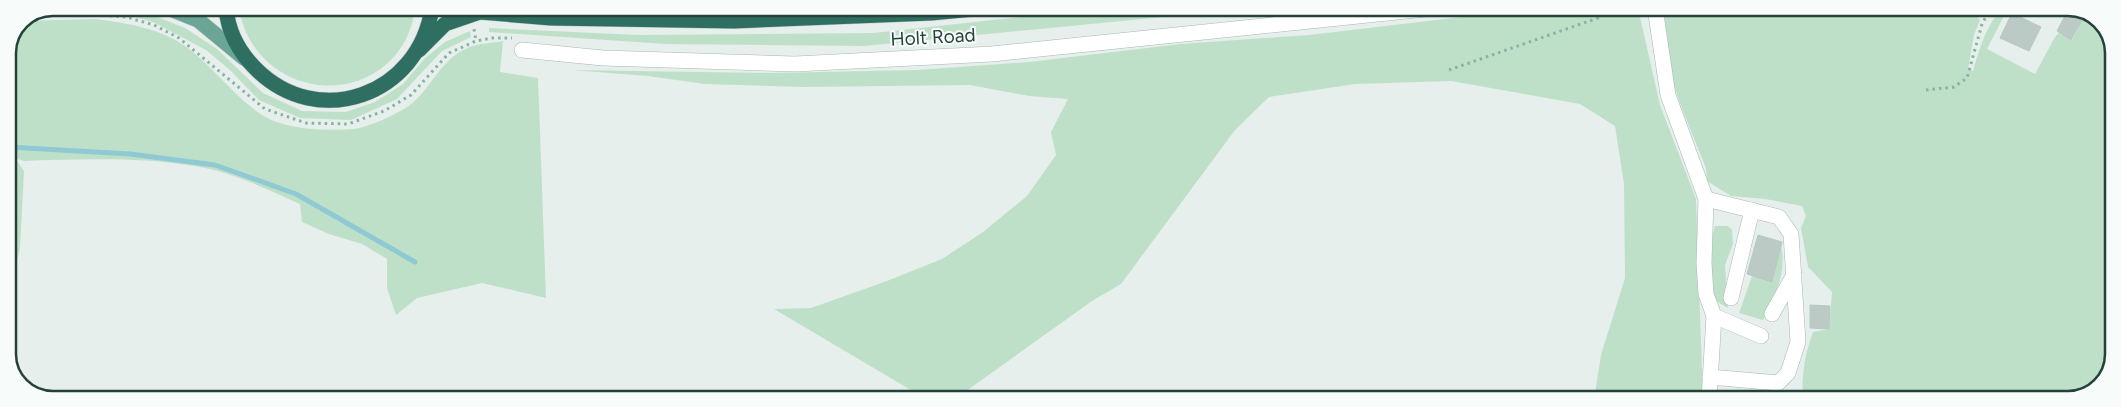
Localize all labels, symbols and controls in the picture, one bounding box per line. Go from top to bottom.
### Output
street label: Holt Road [890,23,976,51]

